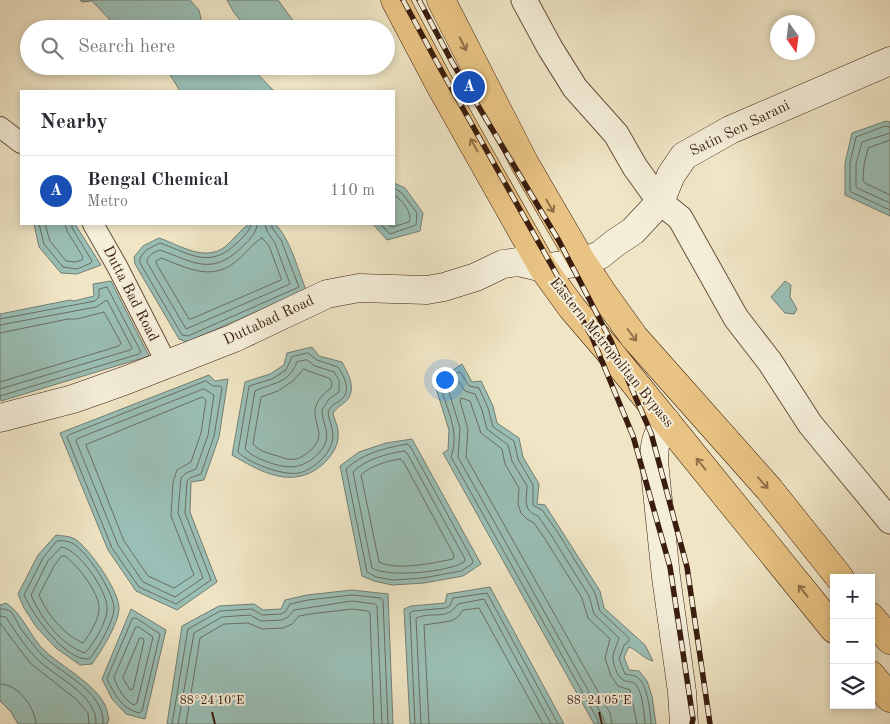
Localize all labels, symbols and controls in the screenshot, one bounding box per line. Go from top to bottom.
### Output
north arrow [770,15,815,60]
search box [20,20,395,75]
icon: search [38,34,66,62]
one-way arrow [458,36,468,51]
text: Search here [78,38,175,57]
pin: A [453,68,485,106]
street label: Satin Sen Sarani [688,98,792,160]
text: Nearby [40,112,108,133]
one-way arrow [469,138,479,153]
text: Bengal Chemical [87,171,229,190]
text: A [50,183,62,199]
text: 110 m [330,183,375,199]
text: Metro [87,194,128,210]
one-way arrow [545,198,555,212]
street label: Dutta Bad Road [99,244,161,344]
street label: Eastern Metropolitan Bypass [546,275,676,431]
street label: Duttabad Road [221,293,317,349]
one-way arrow [627,328,638,341]
your location [432,367,458,393]
one-way arrow [696,458,707,471]
one-way arrow [757,476,769,489]
map controls [830,574,875,709]
button: + [830,574,875,619]
one-way arrow [798,585,809,598]
button: − [830,619,875,664]
button: layers [830,664,875,709]
text: 88°24'05"E [567,694,631,707]
text: 88°24'10"E [180,695,244,707]

